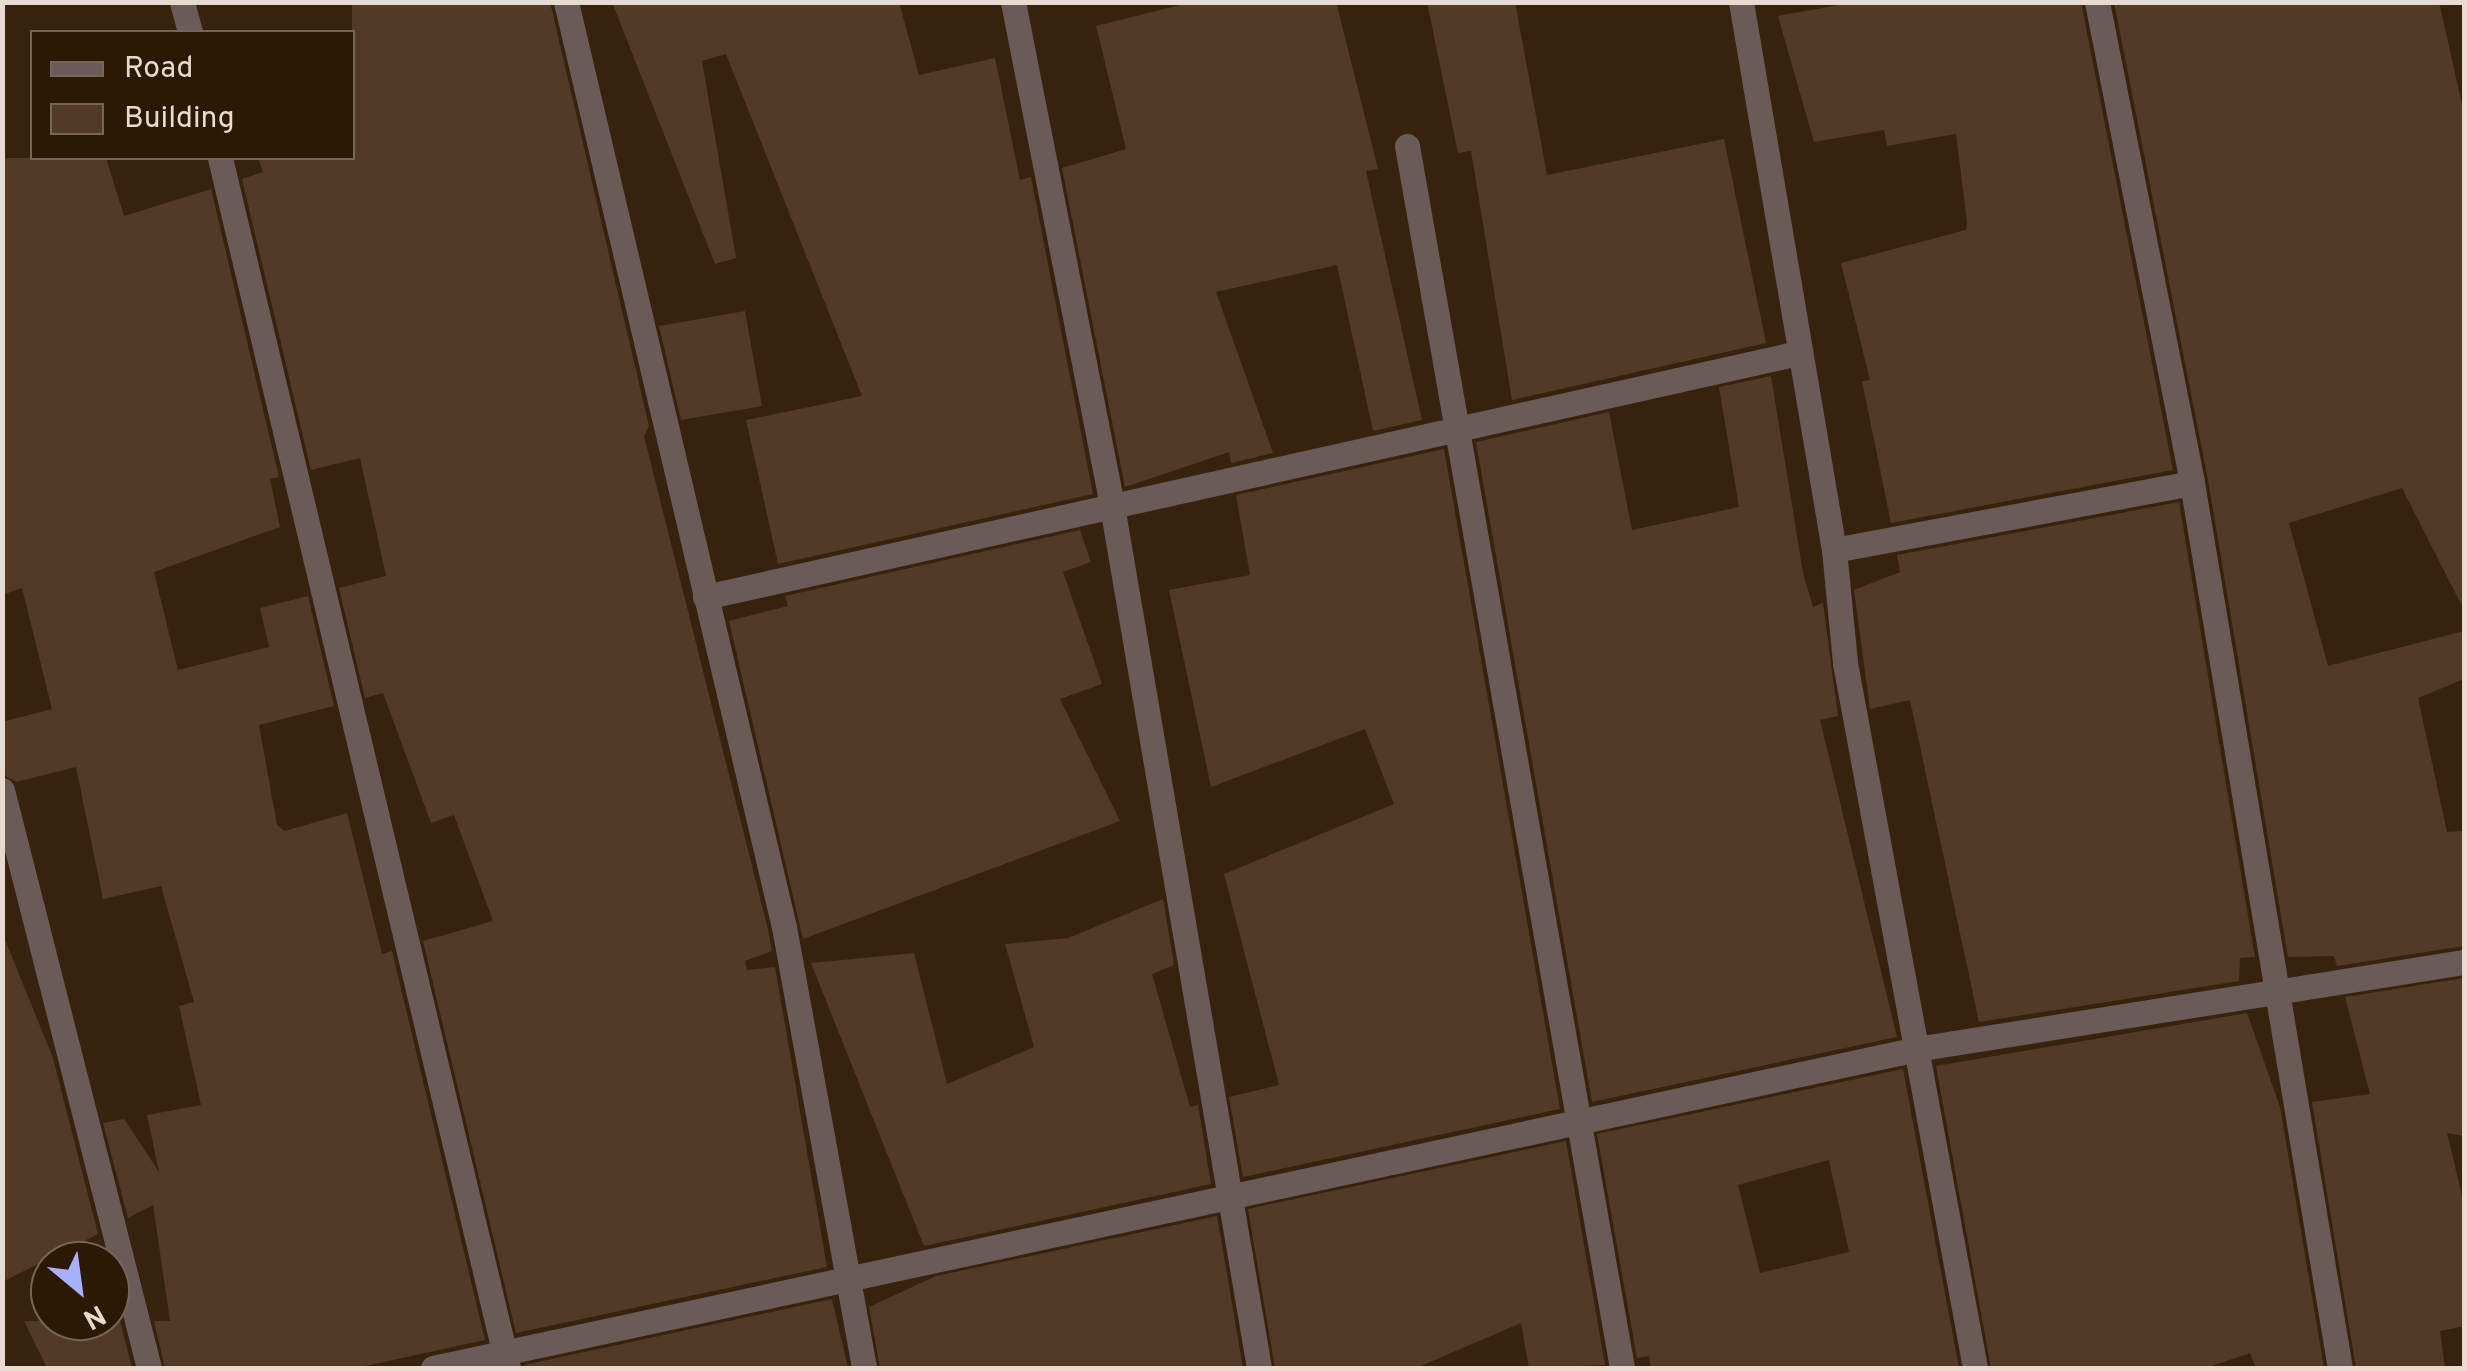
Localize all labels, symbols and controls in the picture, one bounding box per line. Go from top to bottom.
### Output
legend [30,30,355,160]
text: Road [124,51,193,88]
text: Building [124,101,235,138]
north arrow [30,1241,130,1341]
text: N [76,1295,111,1336]

